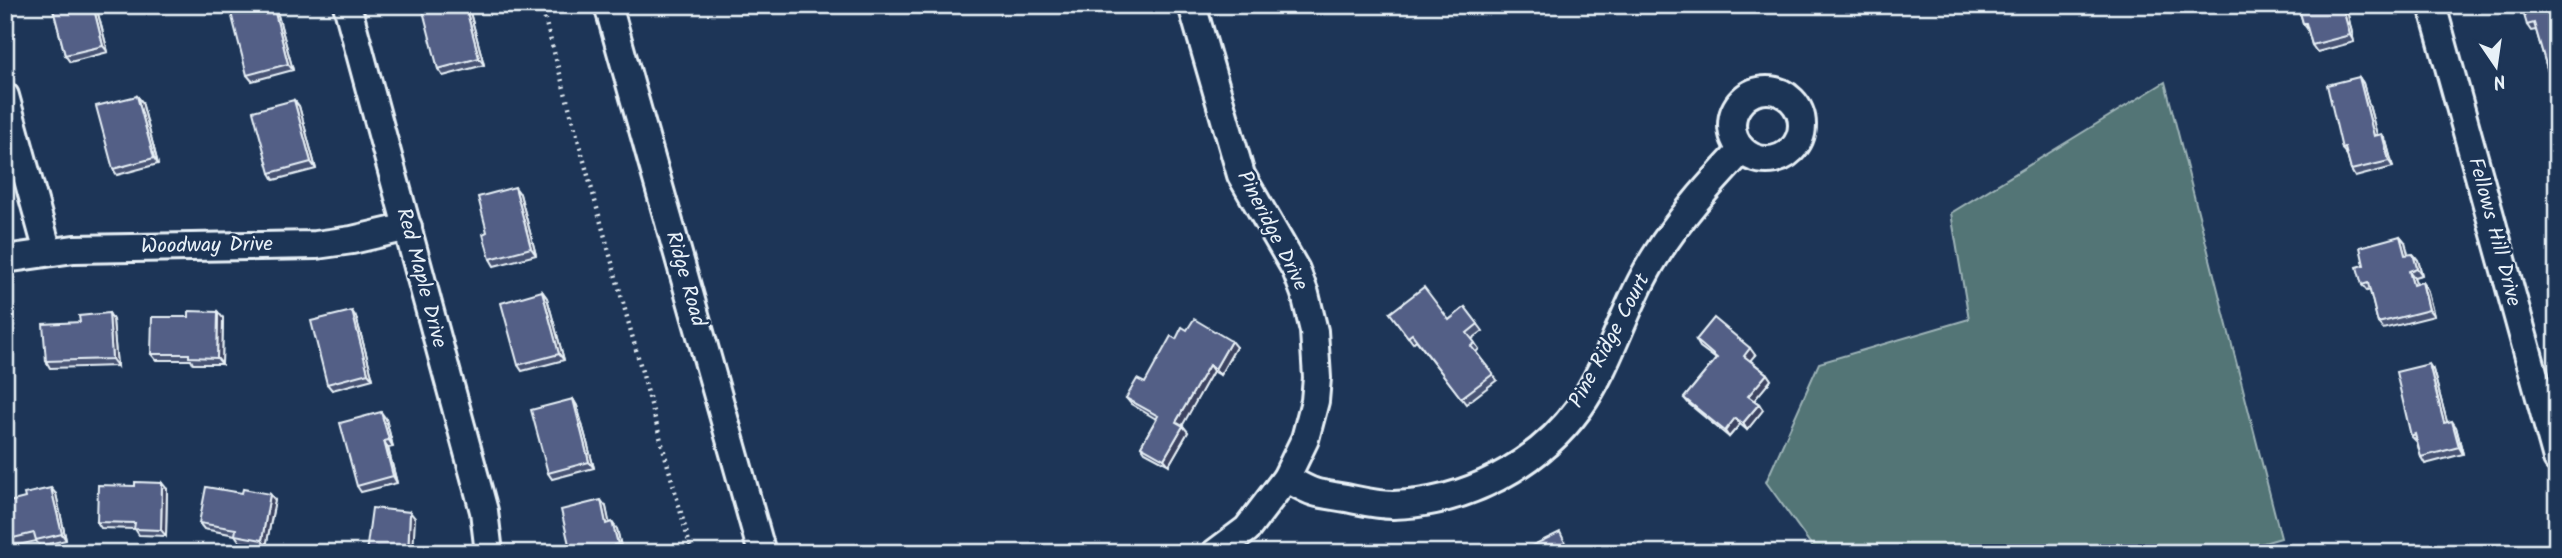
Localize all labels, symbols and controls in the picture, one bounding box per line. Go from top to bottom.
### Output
north arrow [2460,32,2530,102]
text: N [2490,65,2509,97]
street label: Fellows Hill Drive [2458,154,2530,311]
street label: Pineridge Drive [1228,165,1317,297]
street label: Red Maple Drive [386,204,456,352]
street label: Ridge Road [656,227,714,331]
street label: Woodway Drive [141,228,274,264]
street label: Pine Ridge Court [1561,267,1660,414]

